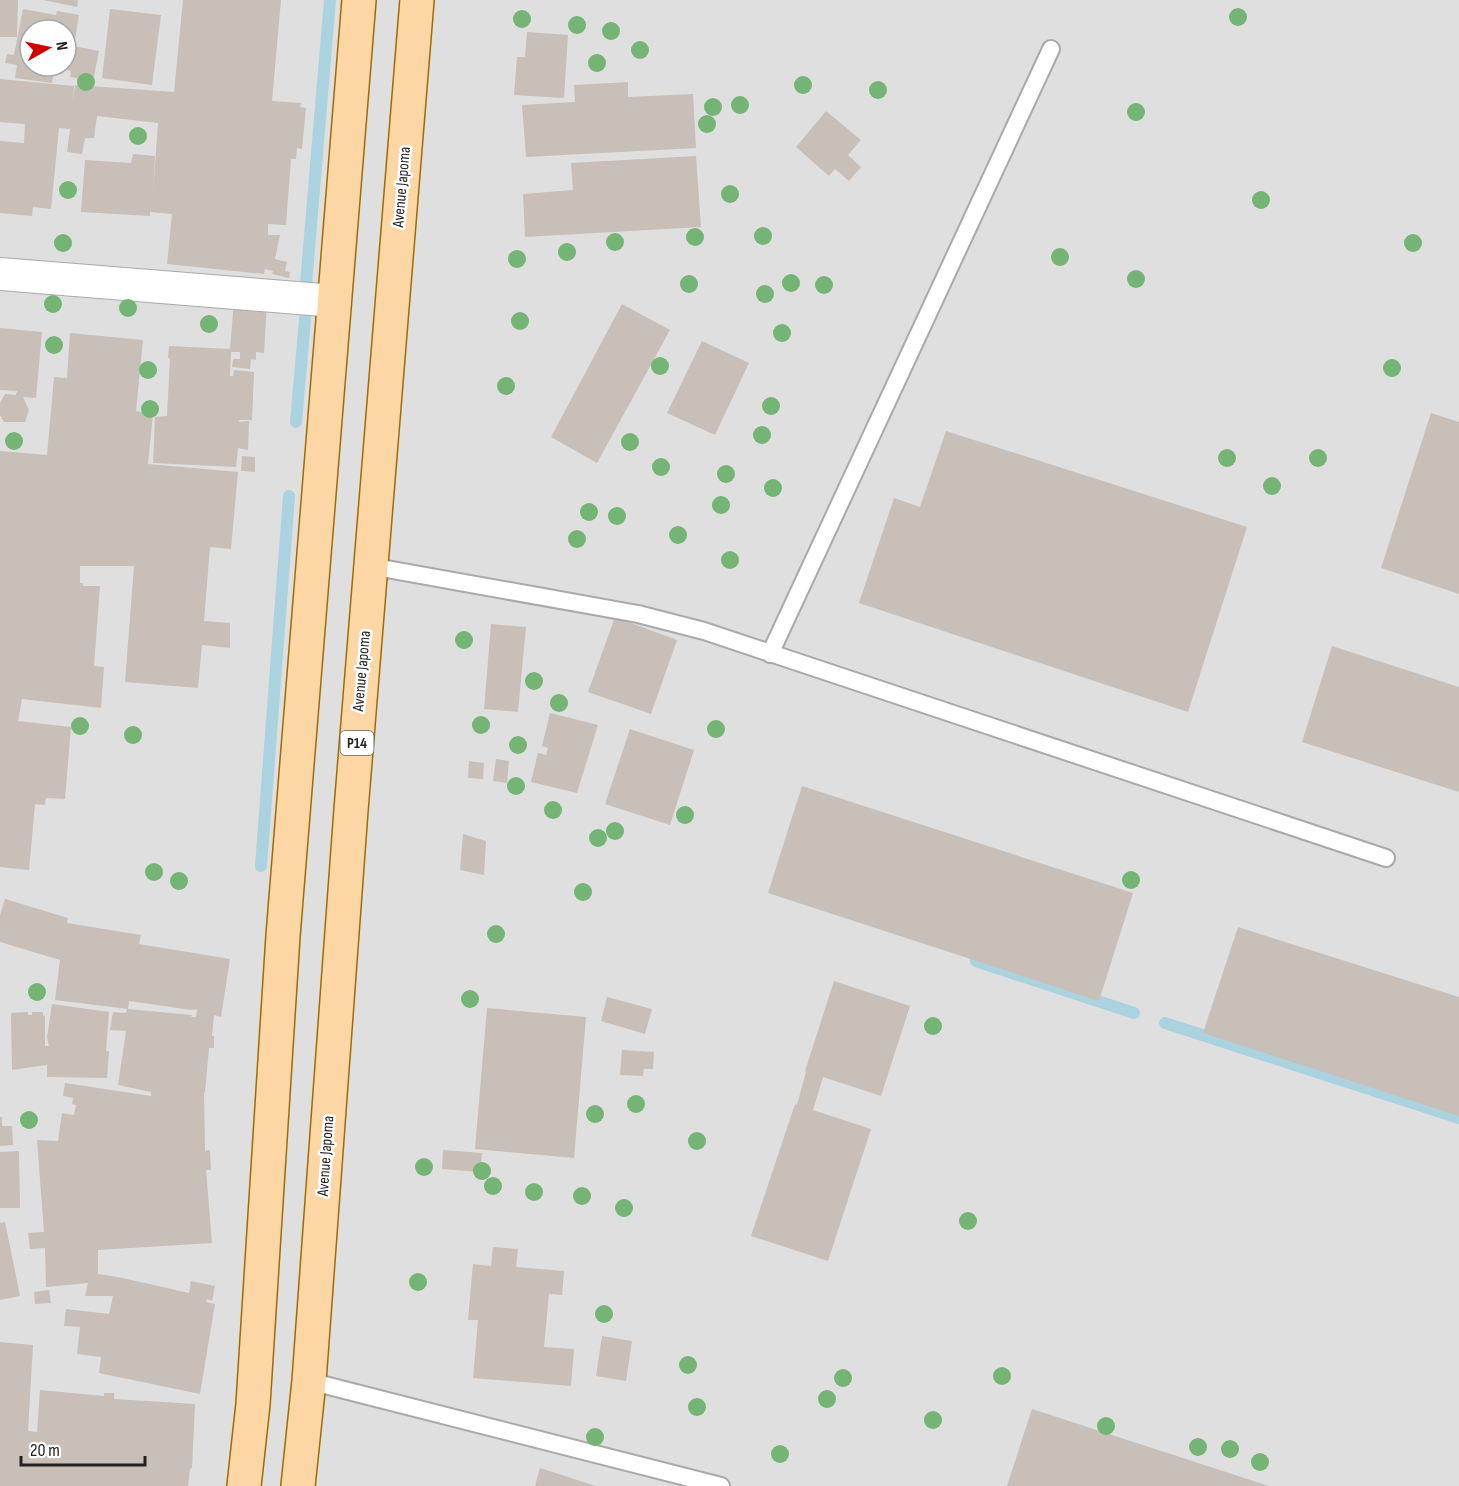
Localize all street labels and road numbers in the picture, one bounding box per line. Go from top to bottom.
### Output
street label: Avenue Japoma [389,146,415,229]
street label: Avenue Japoma [349,630,375,713]
road number: P14 [340,731,374,755]
street label: Avenue Japoma [314,1115,338,1198]

